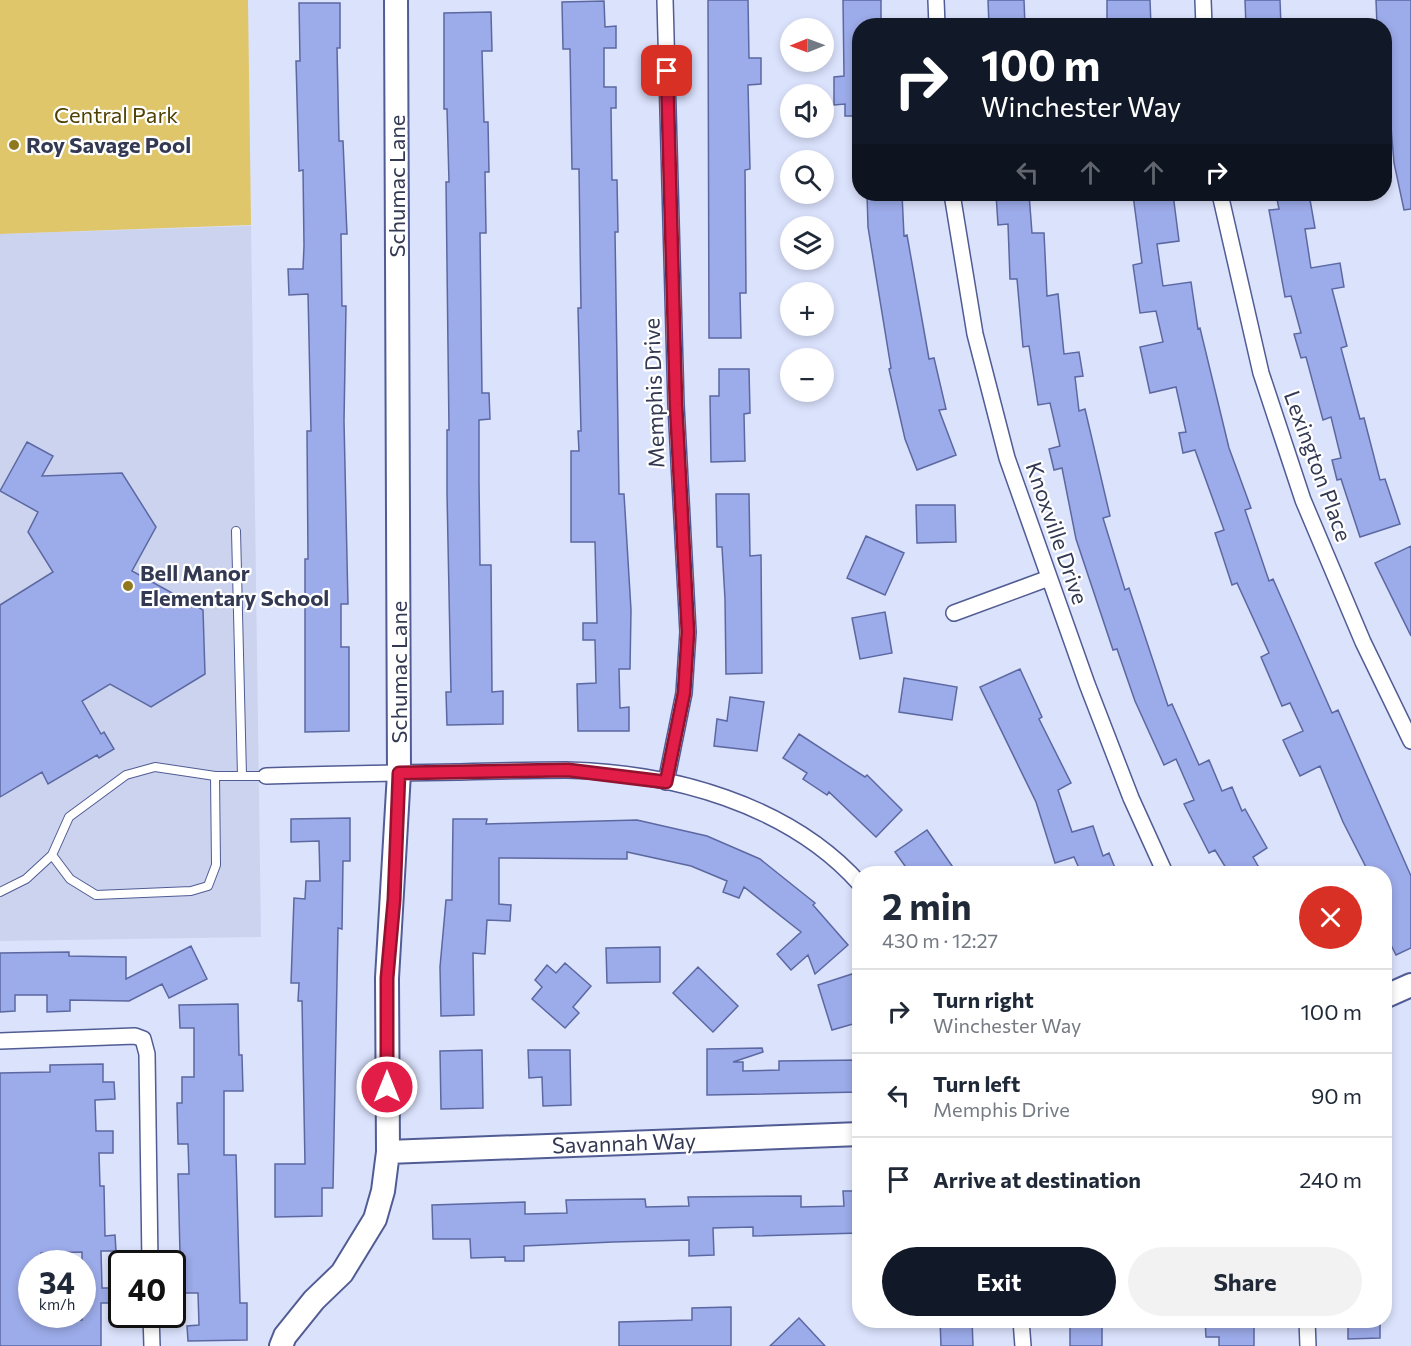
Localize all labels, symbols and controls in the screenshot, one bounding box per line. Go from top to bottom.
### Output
north arrow [780,18,834,72]
map controls [780,18,834,402]
text: 100 m [981,38,1101,90]
icon: right [882,42,960,120]
pin [641,45,692,96]
icon: arrive [650,54,683,87]
button: sound [780,84,834,138]
text: Winchester Way [981,90,1181,123]
park label: Central Park [54,101,178,128]
street label: Schumac Lane [383,115,410,257]
place label: Roy Savage Pool [26,131,191,158]
marker: Roy Savage Pool [7,138,21,152]
button: search [780,150,834,204]
icon: left [1011,156,1044,189]
icon: ahead [1074,156,1107,189]
icon: ahead [1137,156,1170,189]
icon: right [1200,156,1233,189]
button: layers [780,216,834,270]
button: + [780,282,834,336]
street label: Memphis Drive [637,317,670,469]
button: − [780,348,834,402]
street label: Lexington Place [1279,387,1358,545]
street label: Knoxville Drive [1020,458,1094,608]
place label: Bell Manor Elementary School [140,559,329,611]
marker: Bell Manor Elementary School [121,579,135,593]
street label: Schumac Lane [385,601,412,743]
text: 2 min [882,883,972,927]
button: close [1299,886,1362,949]
text: 430 m · 12:27 [882,928,998,952]
text: Turn right [933,986,1034,1013]
icon: right [882,995,915,1028]
text: 100 m [1300,998,1362,1025]
text: Winchester Way [933,1013,1081,1037]
position arrow [355,1055,419,1119]
text: Turn left [933,1070,1020,1097]
icon: left [882,1079,915,1112]
text: 90 m [1311,1082,1362,1109]
text: Memphis Drive [933,1097,1070,1121]
street label: Savannah Way [551,1126,697,1159]
icon: arrive [882,1163,915,1196]
text: Arrive at destination [933,1166,1141,1193]
text: 240 m [1299,1166,1362,1193]
button: Exit [882,1247,1116,1316]
button: Share [1128,1247,1362,1316]
speed limit sign: 40 [108,1250,186,1328]
text: 34 [39,1263,75,1300]
text: km/h [39,1295,75,1313]

